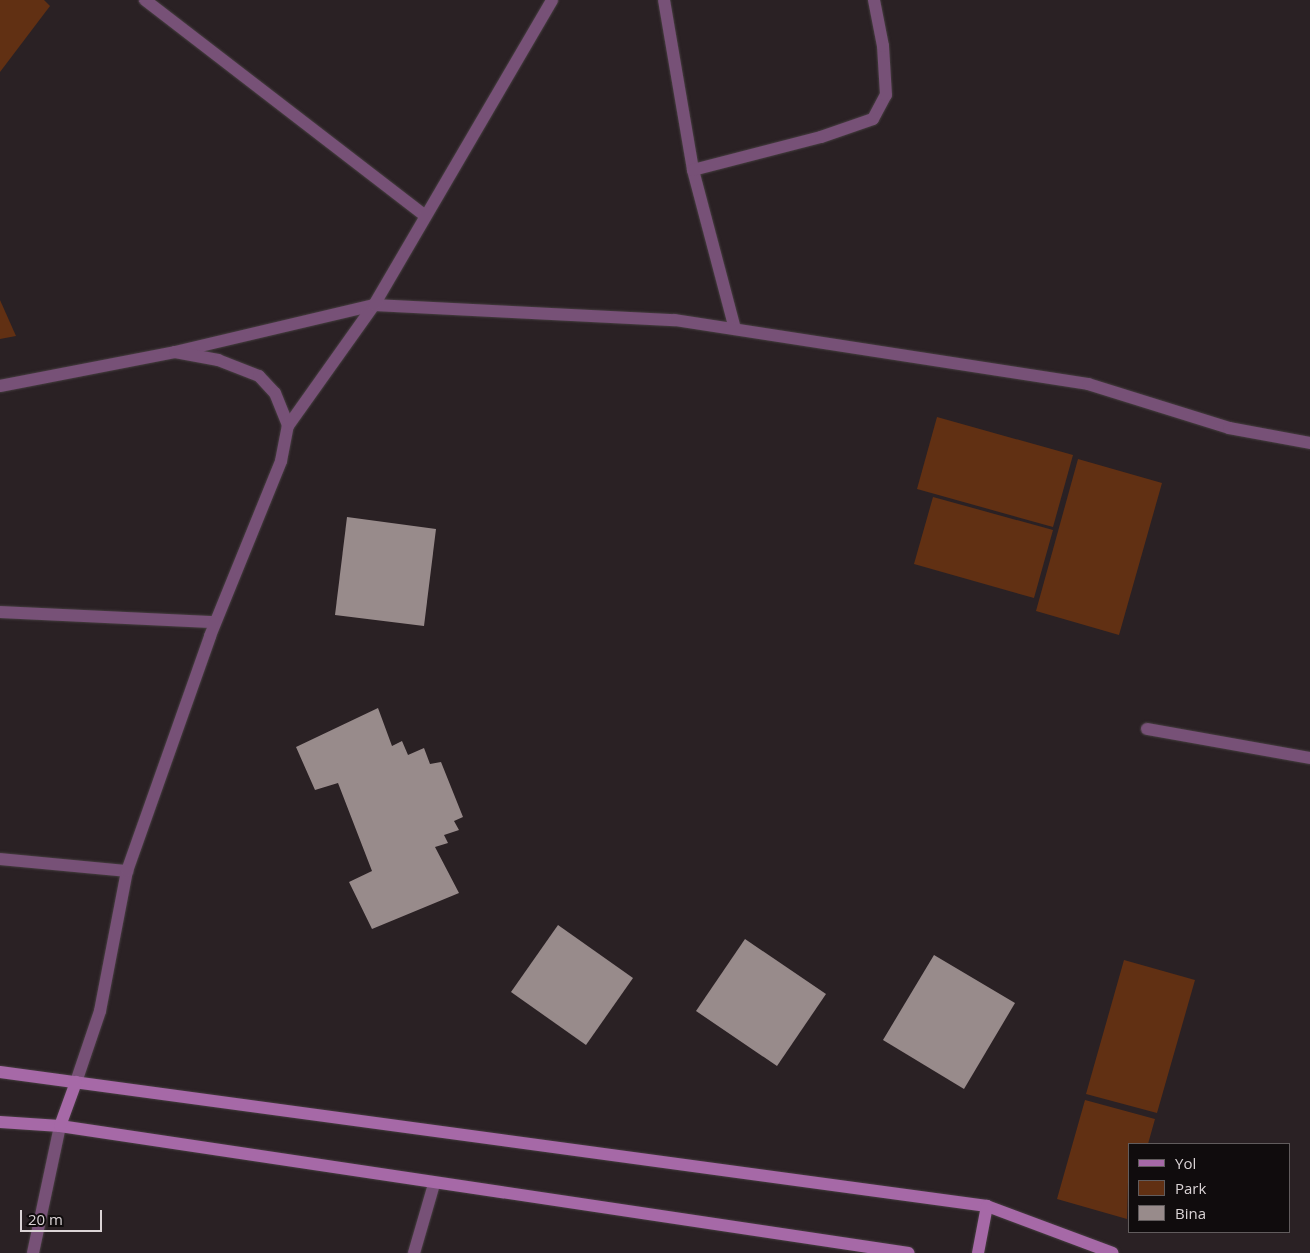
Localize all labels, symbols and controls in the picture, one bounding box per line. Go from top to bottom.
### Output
legend [1128,1143,1290,1233]
text: Yol [1175,1153,1196,1173]
text: Park [1175,1178,1206,1198]
scale bar [22,1200,105,1232]
text: Bina [1175,1203,1206,1223]
text: 20 m [28,1209,63,1229]

